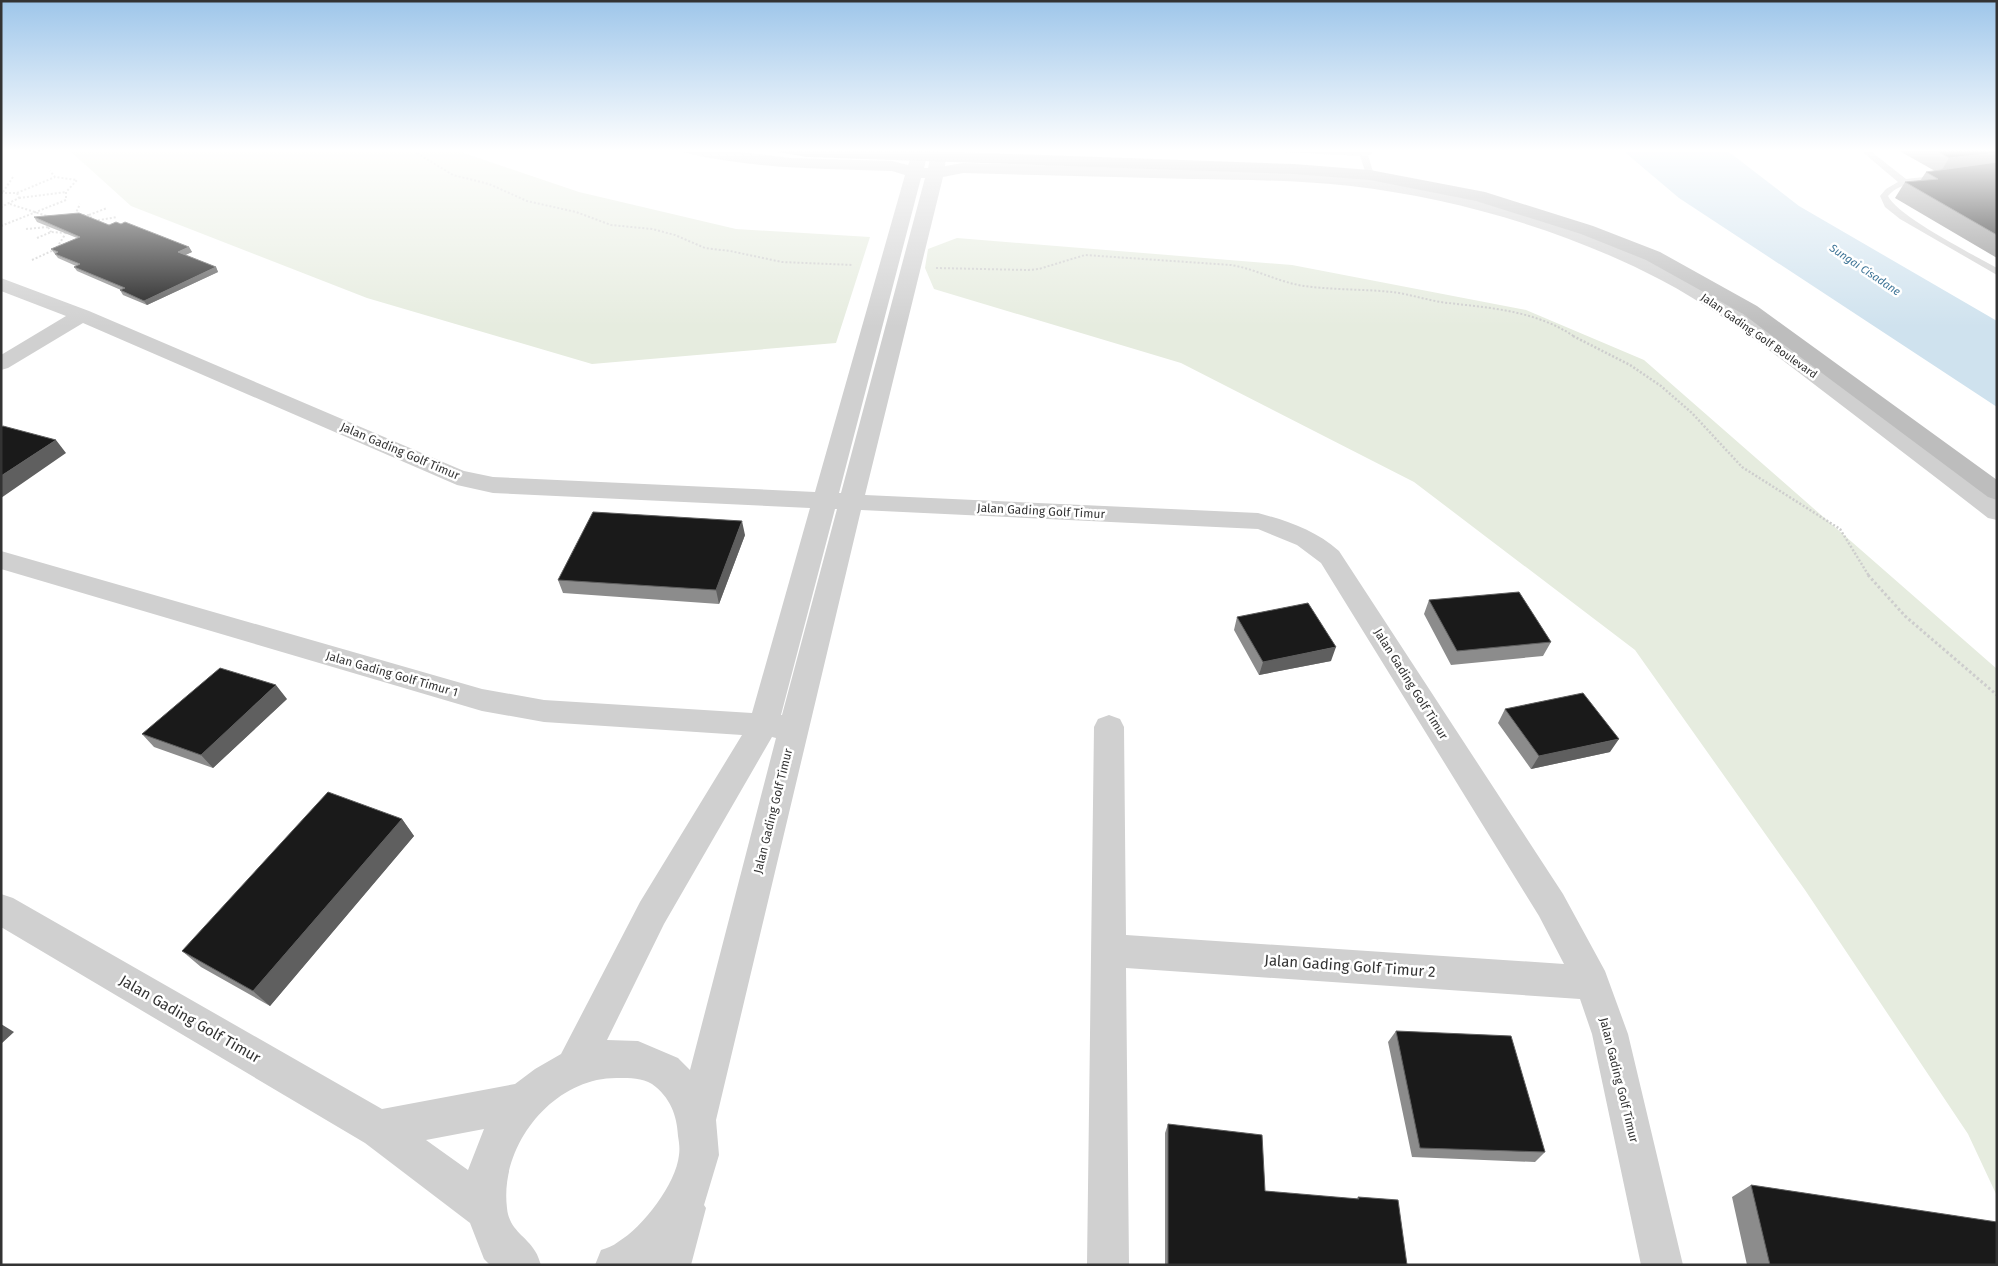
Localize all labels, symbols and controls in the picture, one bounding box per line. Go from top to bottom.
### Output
water label: Sungai Cisadane [1826,241,1903,299]
street label: Jalan Gading Golf Boulevard [1698,291,1820,381]
street label: Jalan Gading Golf Timur [338,420,462,483]
street label: Jalan Gading Golf Timur [977,501,1106,521]
street label: Jalan Gading Golf Timur [1371,626,1451,742]
street label: Jalan Gading Golf Timur 1 [324,648,460,700]
street label: Jalan Gading Golf Timur [751,747,795,875]
street label: Jalan Gading Golf Timur 2 [1264,951,1436,981]
street label: Jalan Gading Golf Timur [116,971,264,1067]
street label: Jalan Gading Golf Timur [1597,1016,1641,1144]

